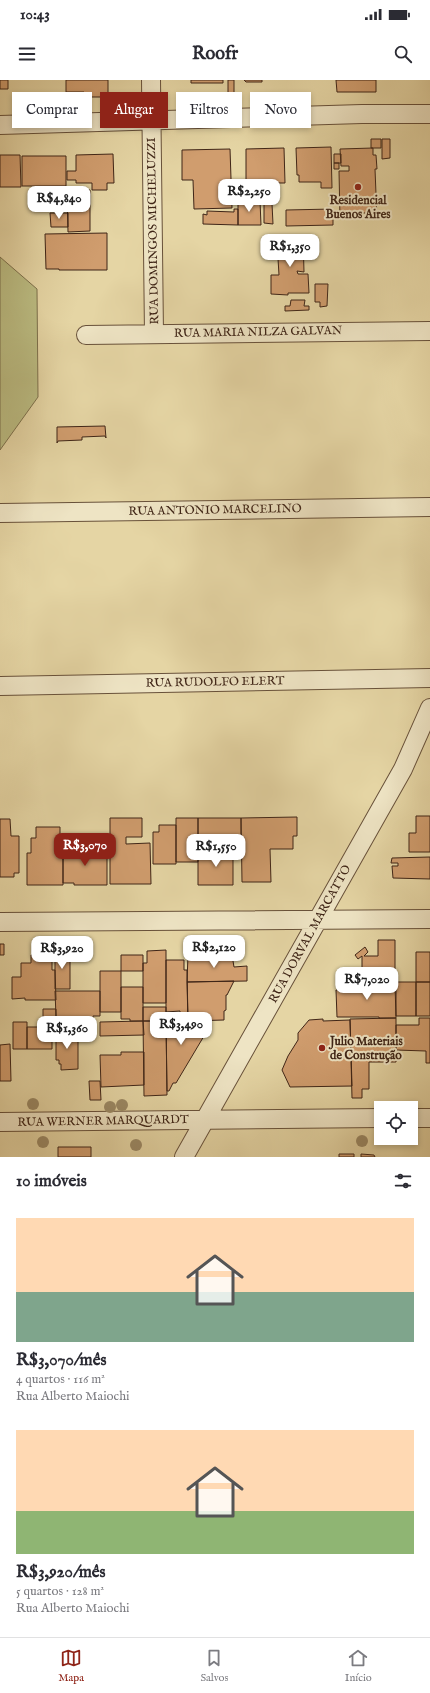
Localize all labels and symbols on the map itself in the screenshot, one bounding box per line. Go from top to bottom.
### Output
street label: RUA DOMINGOS MICHELUZZI [144,137,162,325]
pin: R$2,250 [212,179,286,213]
marker: Residencial Buenos Aires [353,182,363,192]
pin: R$4,840 [22,186,96,220]
place label: Residencial Buenos Aires [326,193,391,222]
pin: R$1,350 [253,234,327,268]
street label: RUA MARIA NILZA GALVAN [174,323,343,341]
street label: RUA ANTONIO MARCELINO [128,501,302,519]
street label: RUA RUDOLFO ELERT [146,673,285,691]
pin: R$3,070 [48,833,122,867]
pin: R$1,550 [179,834,253,868]
street label: RUA DORVAL MARCATTO [266,862,354,1006]
pin: R$2,120 [177,935,251,969]
pin: R$3,920 [25,936,99,970]
pin: R$7,020 [330,967,404,1001]
pin: R$3,490 [144,1012,218,1046]
pin: R$1,360 [30,1016,104,1050]
place label: Julio Materiais de Construção [328,1034,403,1064]
marker: Julio Materiais de Construção [317,1043,327,1053]
street label: RUA WERNER MARQUARDT [17,1112,189,1130]

